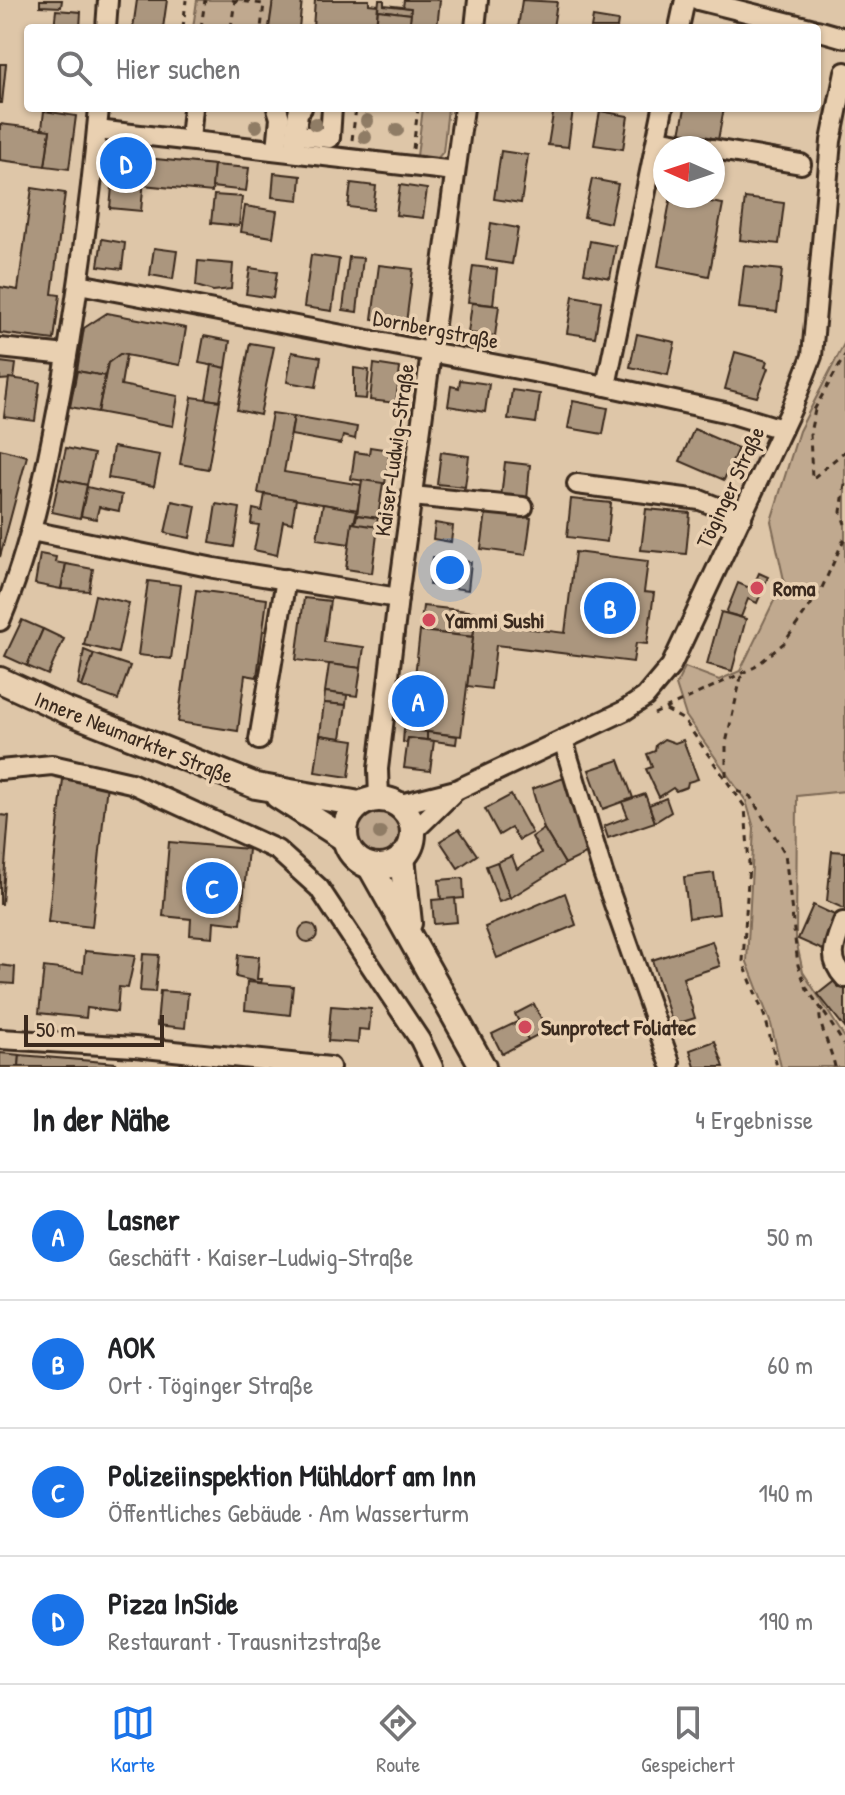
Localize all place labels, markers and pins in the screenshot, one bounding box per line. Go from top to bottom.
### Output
pin: D [100,133,152,193]
place label: Roma [773,573,816,603]
pin: B [584,578,636,638]
marker: Roma [748,579,766,597]
place label: Yammi Sushi [445,605,545,635]
marker: Yammi Sushi [420,611,438,629]
pin: A [392,671,444,731]
pin: C [186,858,238,918]
place label: Sunprotect Foliatec [541,1012,696,1043]
marker: Sunprotect Foliatec [516,1018,534,1036]

